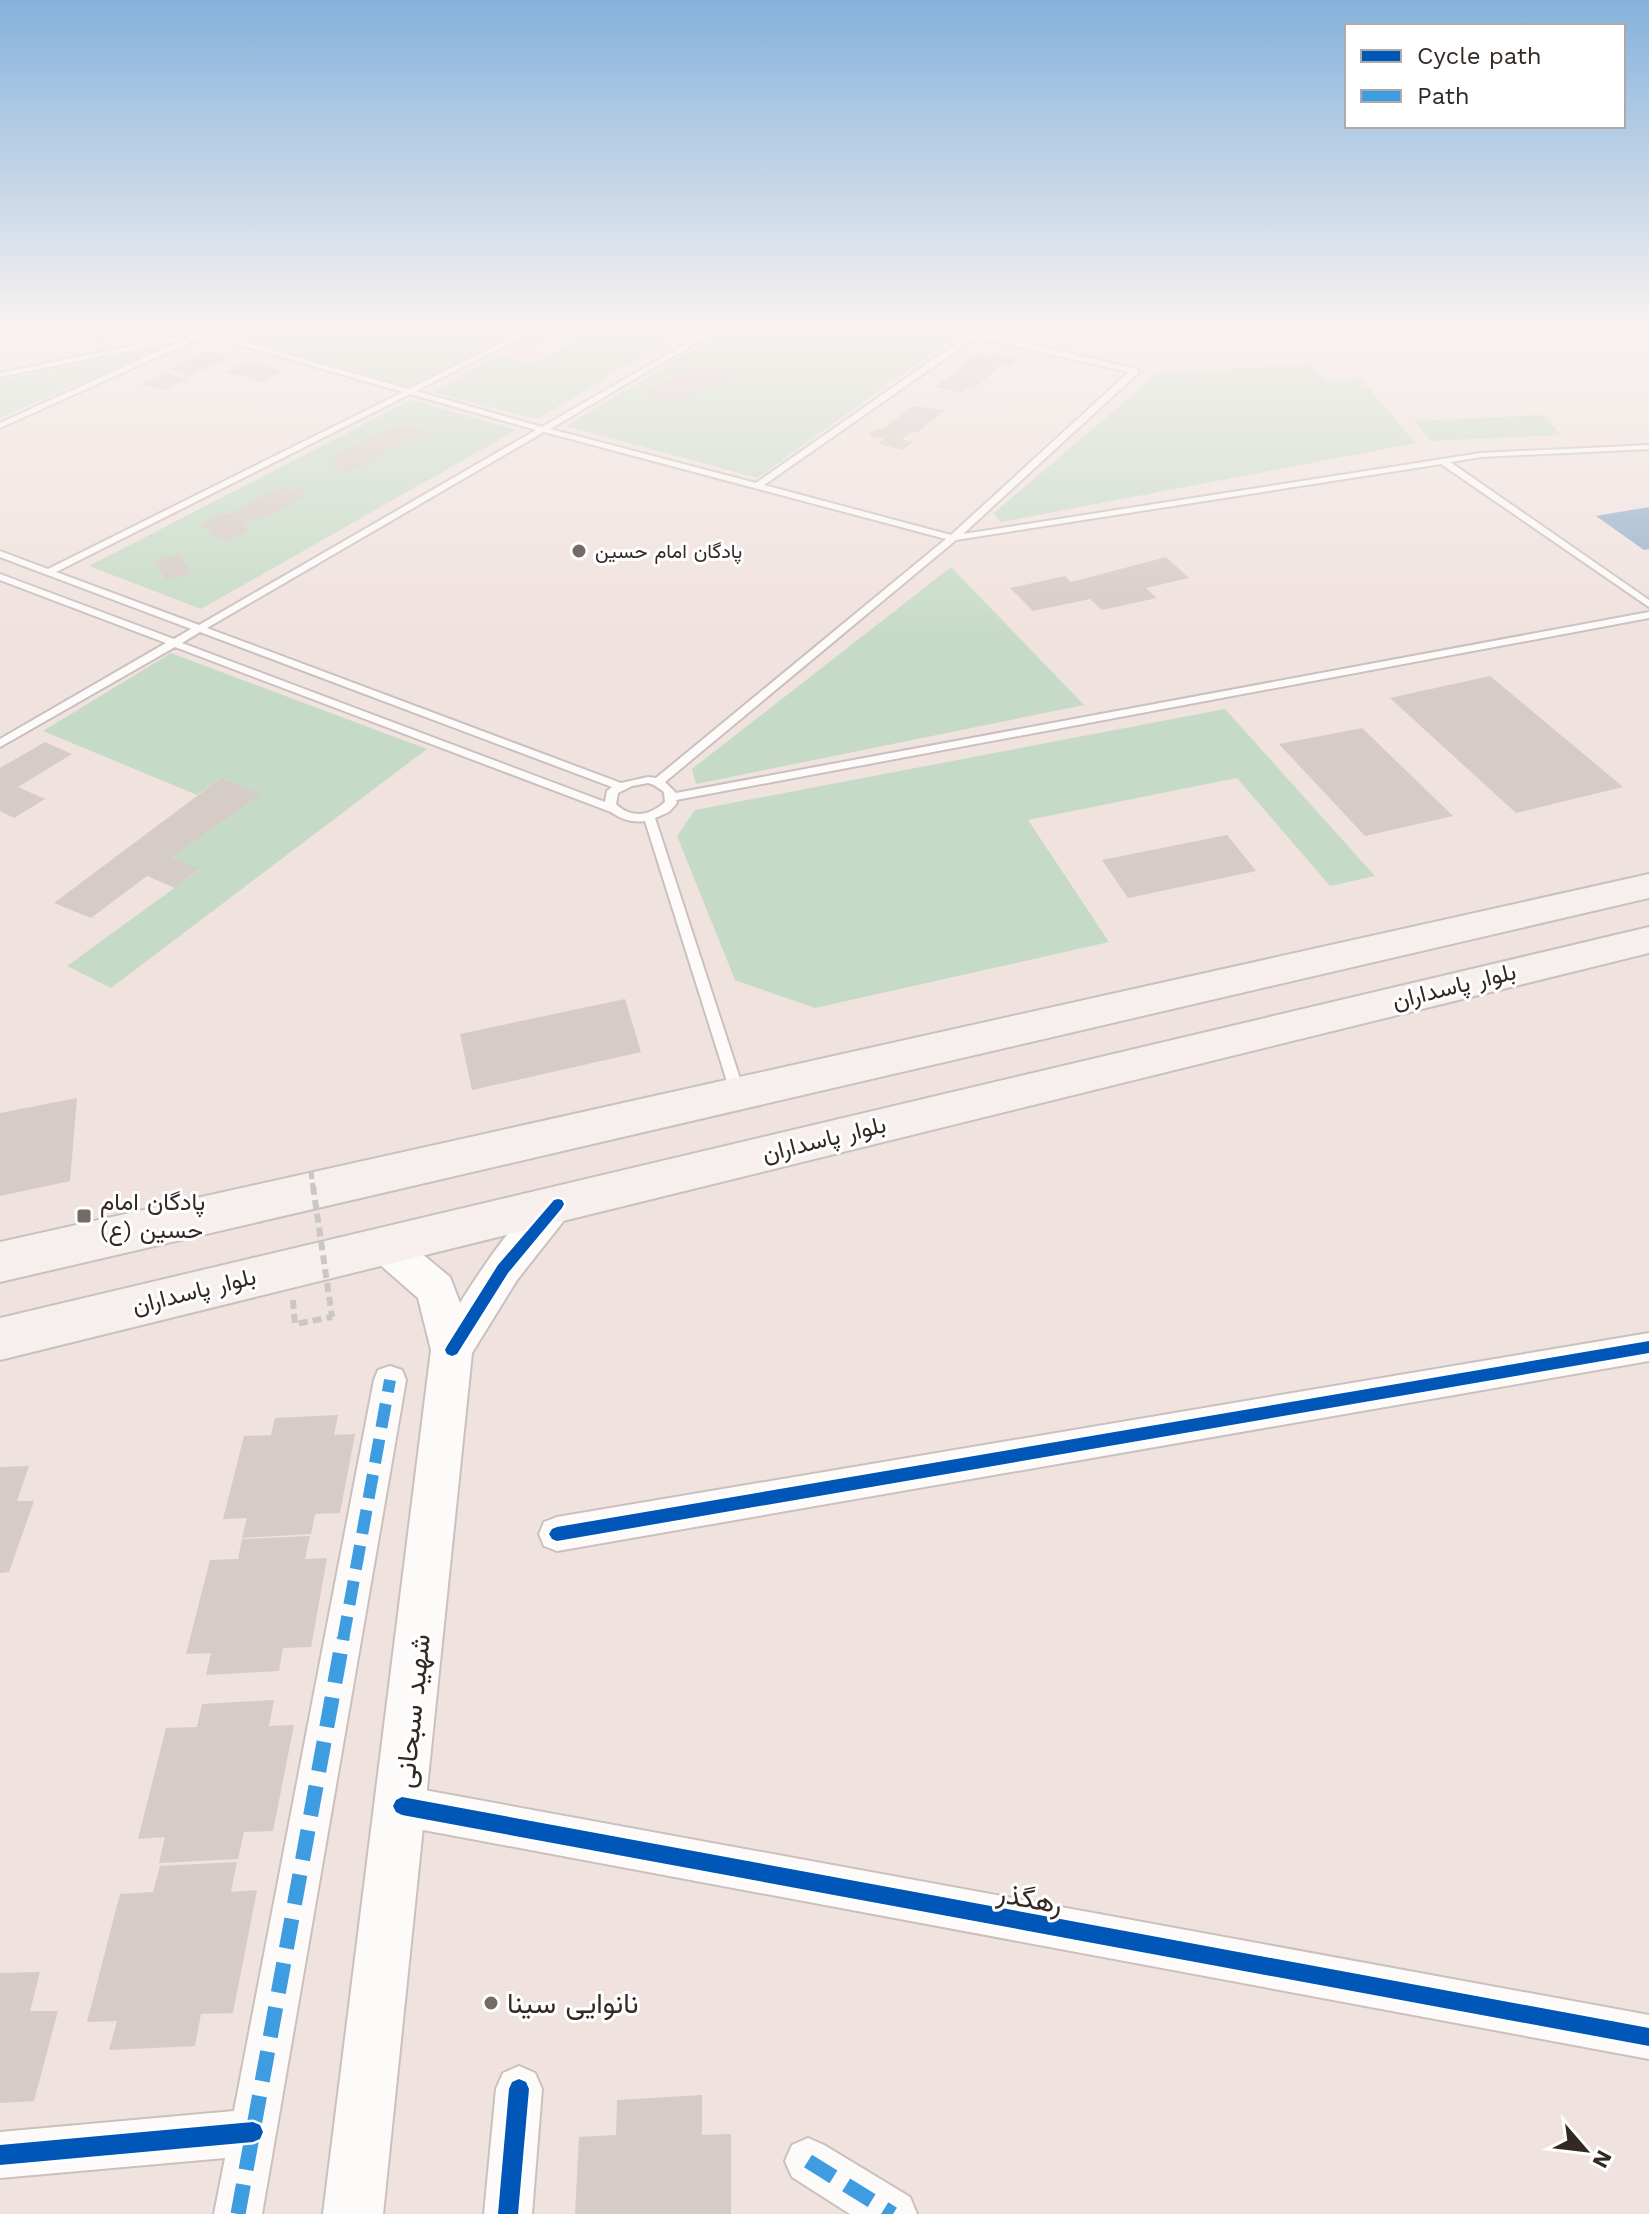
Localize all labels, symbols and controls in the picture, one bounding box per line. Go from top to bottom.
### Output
legend [1345,24,1625,128]
text: Cycle path [1417,42,1542,70]
text: Path [1417,82,1470,110]
place label: پادگان امام حسین [595,539,742,565]
marker: پادگان امام حسین [570,542,588,560]
street label: بلوار پاسداران [1389,957,1519,1017]
street label: بلوار پاسداران [759,1110,889,1170]
place label: پادگان امام حسین (ع) [100,1188,205,1246]
marker: پادگان امام حسین (ع) [75,1207,93,1225]
street label: بلوار پاسداران [129,1262,259,1322]
street label: شهید سبحانی [388,1632,438,1790]
street label: رهگذر [993,1876,1065,1922]
place label: نانوایی سینا [507,1987,639,2021]
marker: نانوایی سینا [482,1994,500,2012]
north arrow [1545,2110,1625,2190]
text: N [1587,2146,1617,2172]

